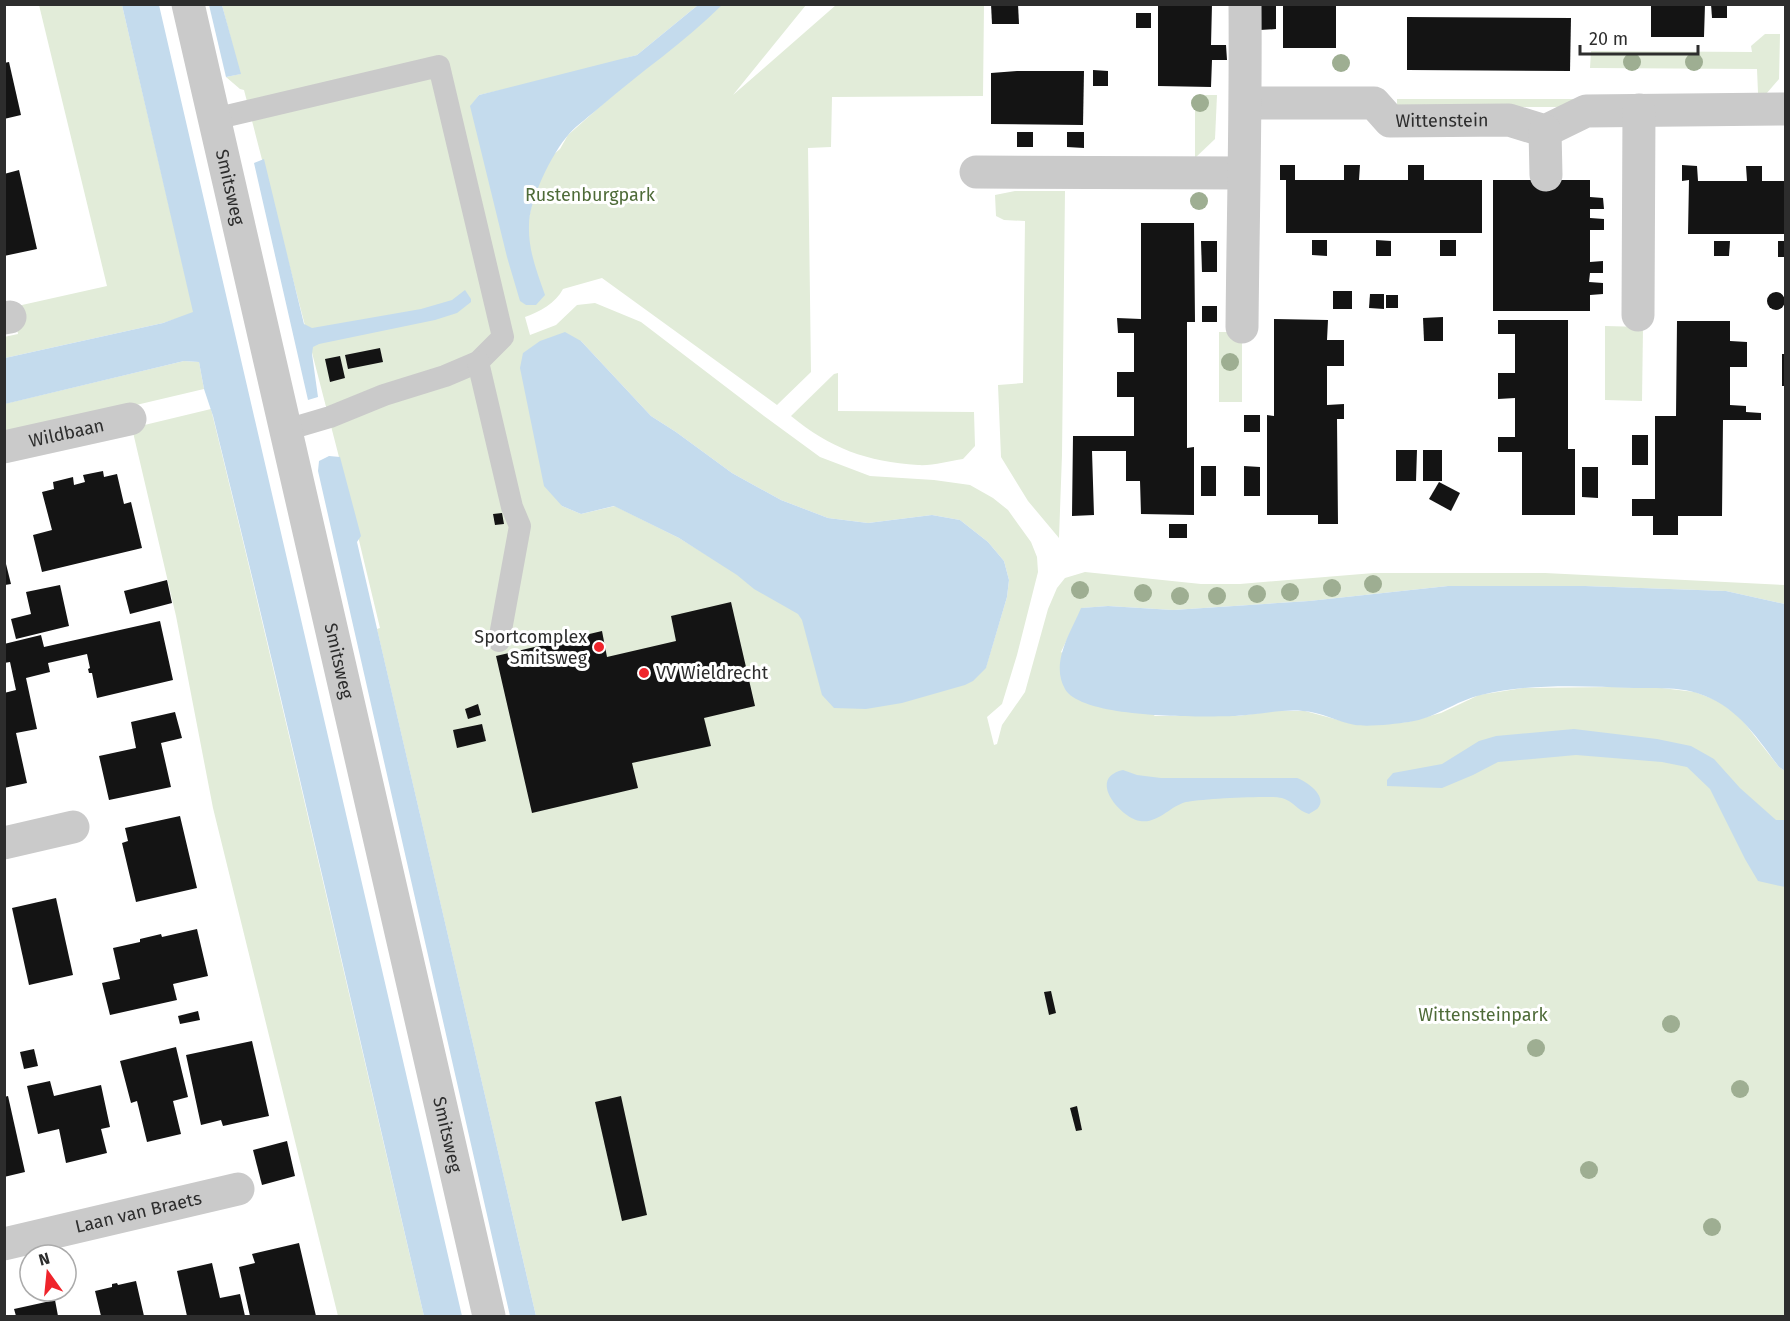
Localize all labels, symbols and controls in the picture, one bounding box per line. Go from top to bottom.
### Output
scale bar [1580,18,1698,56]
text: 20 m [1589,28,1628,50]
street label: Wittenstein [1395,109,1489,132]
street label: Smitsweg [211,147,250,228]
park label: Rustenburgpark [525,184,656,206]
street label: Wildbaan [27,414,106,452]
street label: Smitsweg [319,621,358,702]
place label: Sportcomplex Smitsweg [474,626,588,669]
marker: Sportcomplex Smitsweg [592,640,606,654]
place label: VV Wieldrecht [656,662,769,684]
marker: VV Wieldrecht [637,666,651,680]
park label: Wittensteinpark [1418,1004,1549,1026]
street label: Smitsweg [428,1095,467,1175]
street label: Laan van Braets [73,1187,204,1238]
north arrow [18,1243,78,1303]
text: N [37,1248,52,1270]

